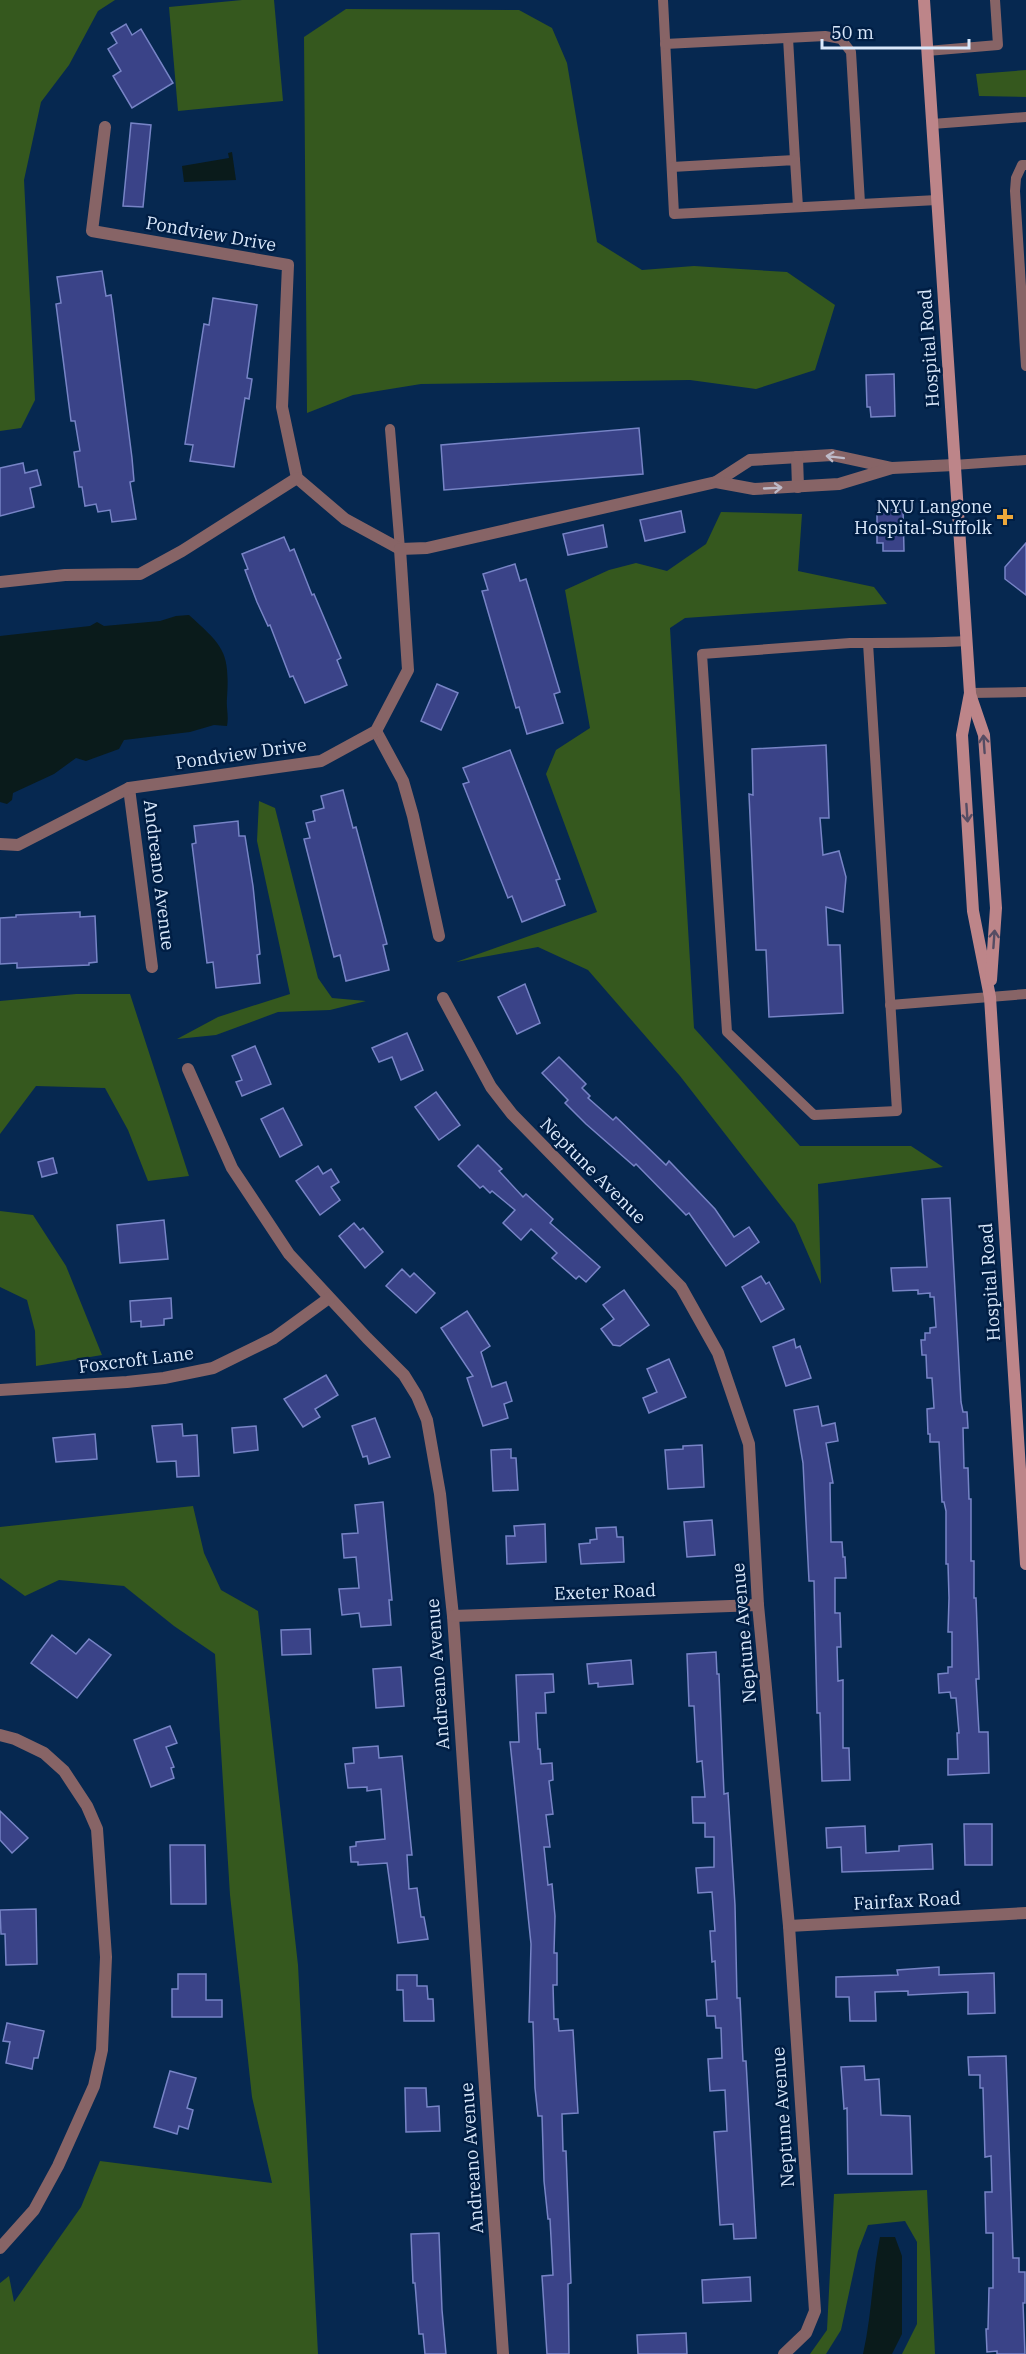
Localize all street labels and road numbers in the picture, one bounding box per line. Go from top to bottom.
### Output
street label: Pondview Drive [144,211,278,256]
street label: Hospital Road [913,288,944,408]
street label: Pondview Drive [174,733,308,774]
street label: Andreano Avenue [139,798,180,952]
street label: Neptune Avenue [535,1113,651,1229]
street label: Hospital Road [974,1222,1005,1342]
street label: Foxcroft Lane [77,1341,195,1378]
street label: Neptune Avenue [726,1562,761,1704]
street label: Exeter Road [554,1578,656,1605]
street label: Andreano Avenue [421,1598,454,1750]
street label: Fairfax Road [853,1886,961,1915]
street label: Neptune Avenue [766,2046,799,2188]
street label: Andreano Avenue [455,2082,488,2234]

